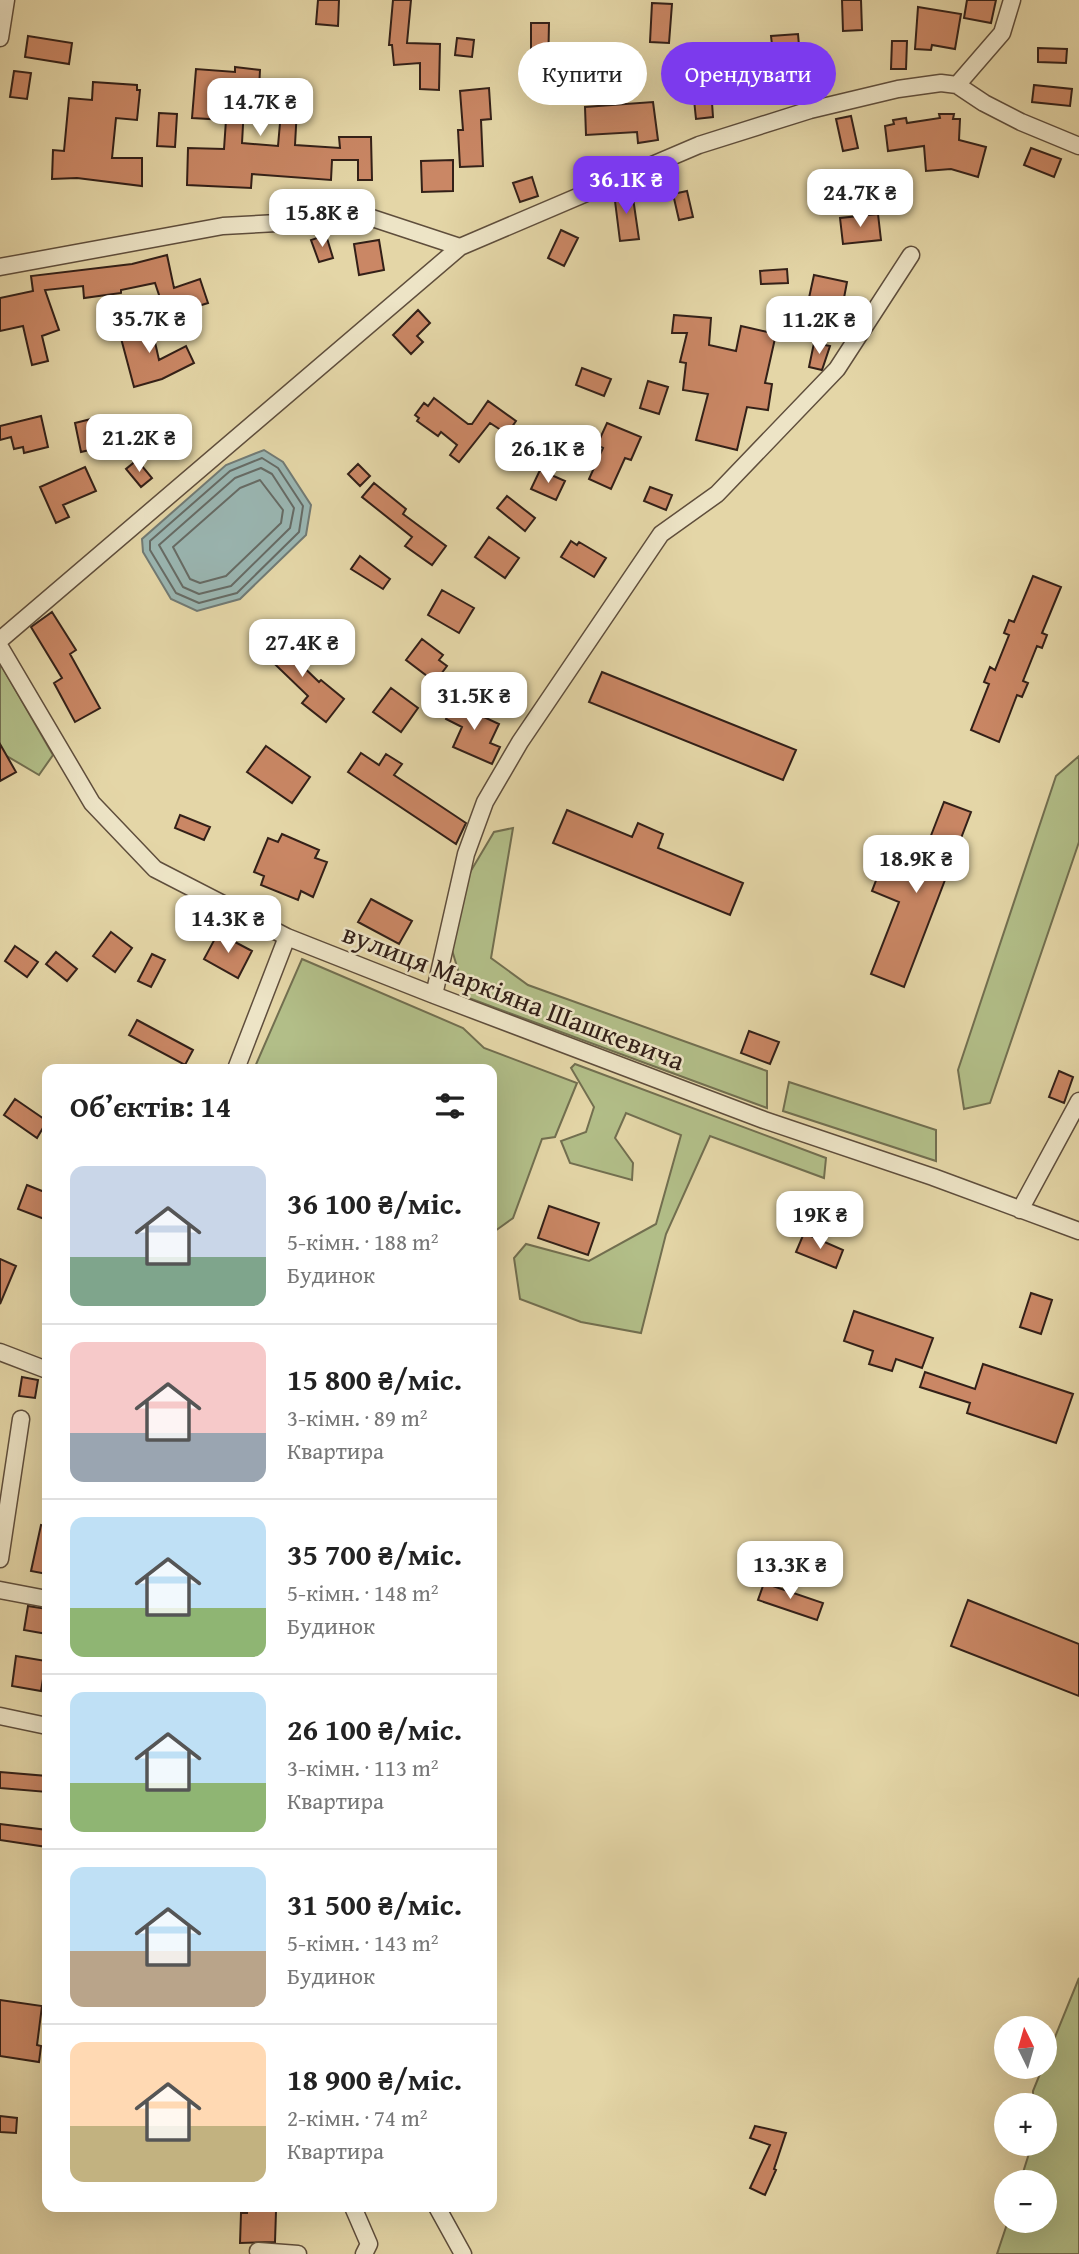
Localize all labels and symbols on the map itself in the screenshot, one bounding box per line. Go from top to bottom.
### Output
pin: 14.7K ₴ [195,78,325,138]
pin: 36.1K ₴ [561,156,691,216]
pin: 24.7K ₴ [795,170,925,229]
pin: 15.8K ₴ [257,190,387,249]
pin: 35.7K ₴ [84,296,214,355]
pin: 11.2K ₴ [754,296,884,356]
pin: 21.2K ₴ [74,414,204,474]
pin: 26.1K ₴ [483,426,613,485]
pin: 27.4K ₴ [237,620,367,679]
pin: 31.5K ₴ [409,672,539,732]
pin: 18.9K ₴ [851,836,981,895]
pin: 14.3K ₴ [163,895,293,955]
street label: вулиця Маркіяна Шашкевича [337,912,692,1081]
pin: 19K ₴ [771,1192,869,1251]
pin: 13.3K ₴ [725,1542,855,1601]
north arrow [994,2016,1057,2079]

